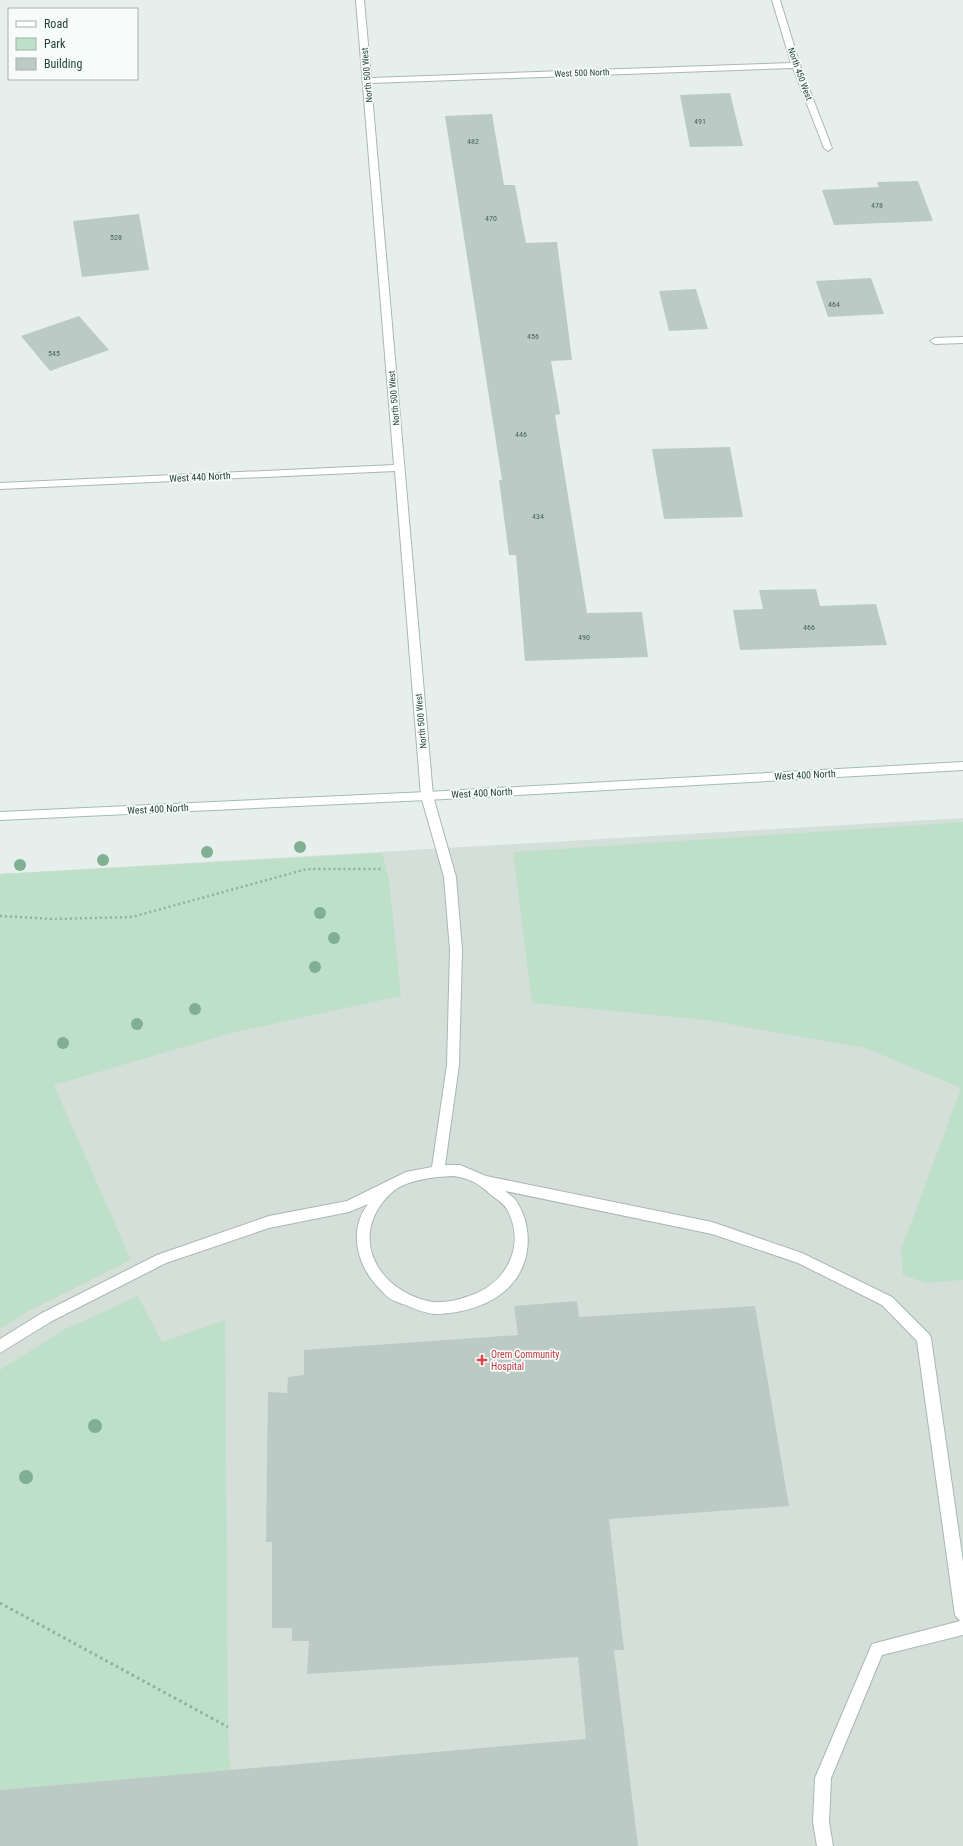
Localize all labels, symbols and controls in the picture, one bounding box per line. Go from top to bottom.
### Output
legend [8,8,138,80]
text: Road [44,17,68,31]
text: Park [44,37,66,51]
street label: North 450 West [786,46,814,102]
street label: North 500 West [360,47,374,103]
text: Building [44,57,82,71]
street label: West 500 North [554,67,610,79]
house number: 491 [694,117,706,126]
house number: 482 [467,137,479,146]
house number: 478 [871,201,883,210]
house number: 470 [485,214,497,223]
house number: 528 [110,233,122,242]
house number: 464 [828,300,840,309]
house number: 456 [527,332,539,341]
house number: 545 [48,349,60,358]
street label: North 500 West [387,370,401,426]
house number: 446 [515,430,527,439]
street label: West 440 North [169,470,231,484]
house number: 434 [532,512,544,521]
house number: 466 [803,623,815,632]
house number: 490 [578,633,590,642]
street label: North 500 West [414,693,428,749]
street label: West 400 North [774,768,836,782]
street label: West 400 North [451,786,513,800]
street label: West 400 North [127,802,189,816]
place label: Orem Community Hospital [491,1349,559,1372]
marker: Orem Community Hospital [476,1354,488,1366]

